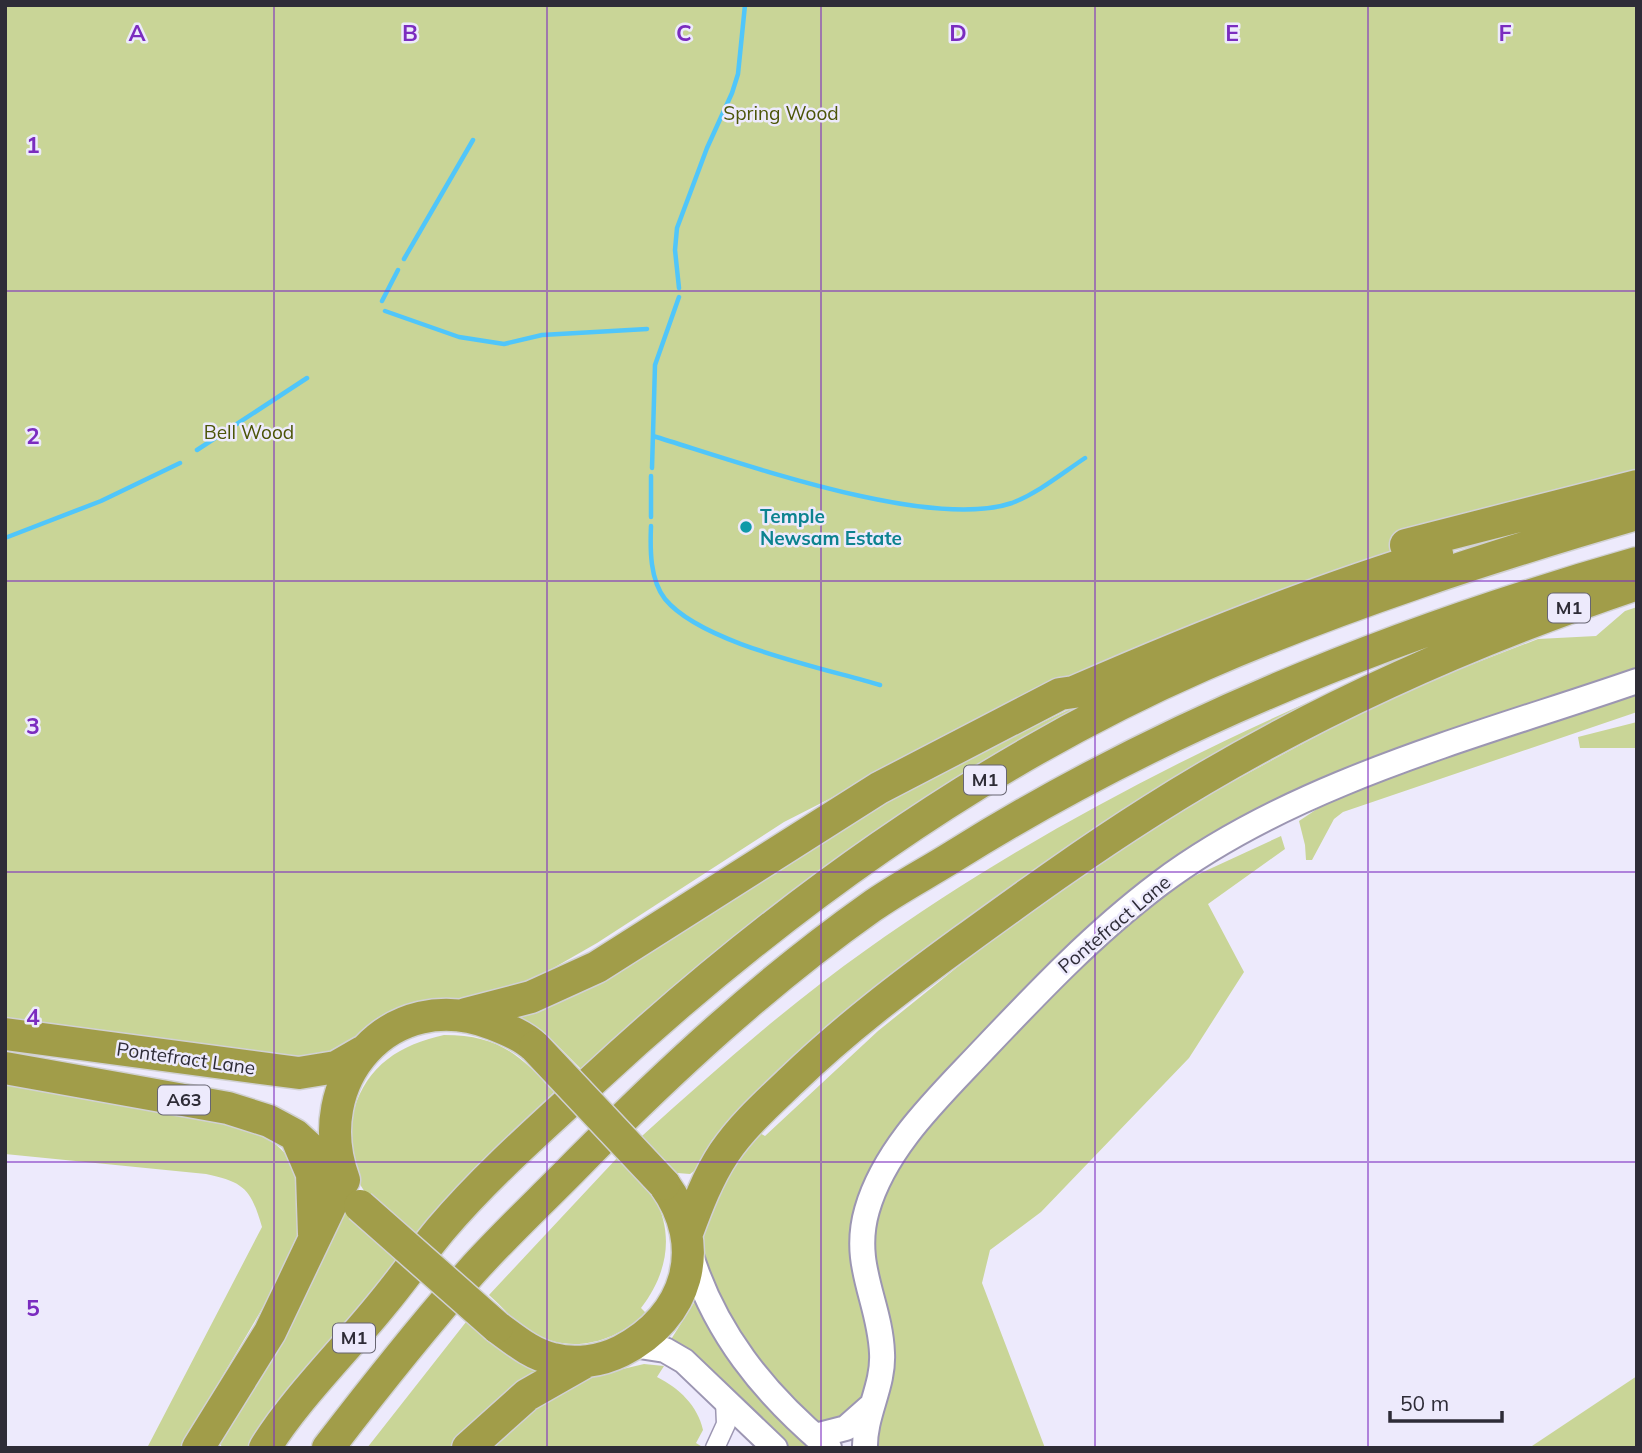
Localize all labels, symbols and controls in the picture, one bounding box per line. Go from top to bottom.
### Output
text: A [128,18,146,47]
text: B [402,18,418,47]
text: C [676,18,692,47]
text: D [949,18,967,47]
text: E [1225,18,1239,47]
text: F [1498,18,1512,47]
park label: Spring Wood [723,101,839,125]
text: 1 [26,130,40,159]
park label: Bell Wood [204,420,294,444]
text: 2 [26,421,40,450]
place label: Temple Newsam Estate [760,504,902,550]
marker: Temple Newsam Estate [738,519,754,535]
road number: M1 [1548,594,1590,622]
text: 3 [26,711,40,740]
road number: M1 [964,766,1006,794]
street label: Pontefract Lane [1053,870,1175,978]
text: 4 [26,1002,40,1031]
street label: Pontefract Lane [115,1036,257,1080]
road number: A63 [158,1086,210,1114]
text: 5 [26,1293,40,1322]
road number: M1 [333,1324,375,1352]
scale bar [1390,1380,1502,1424]
text: 50 m [1400,1390,1449,1416]

